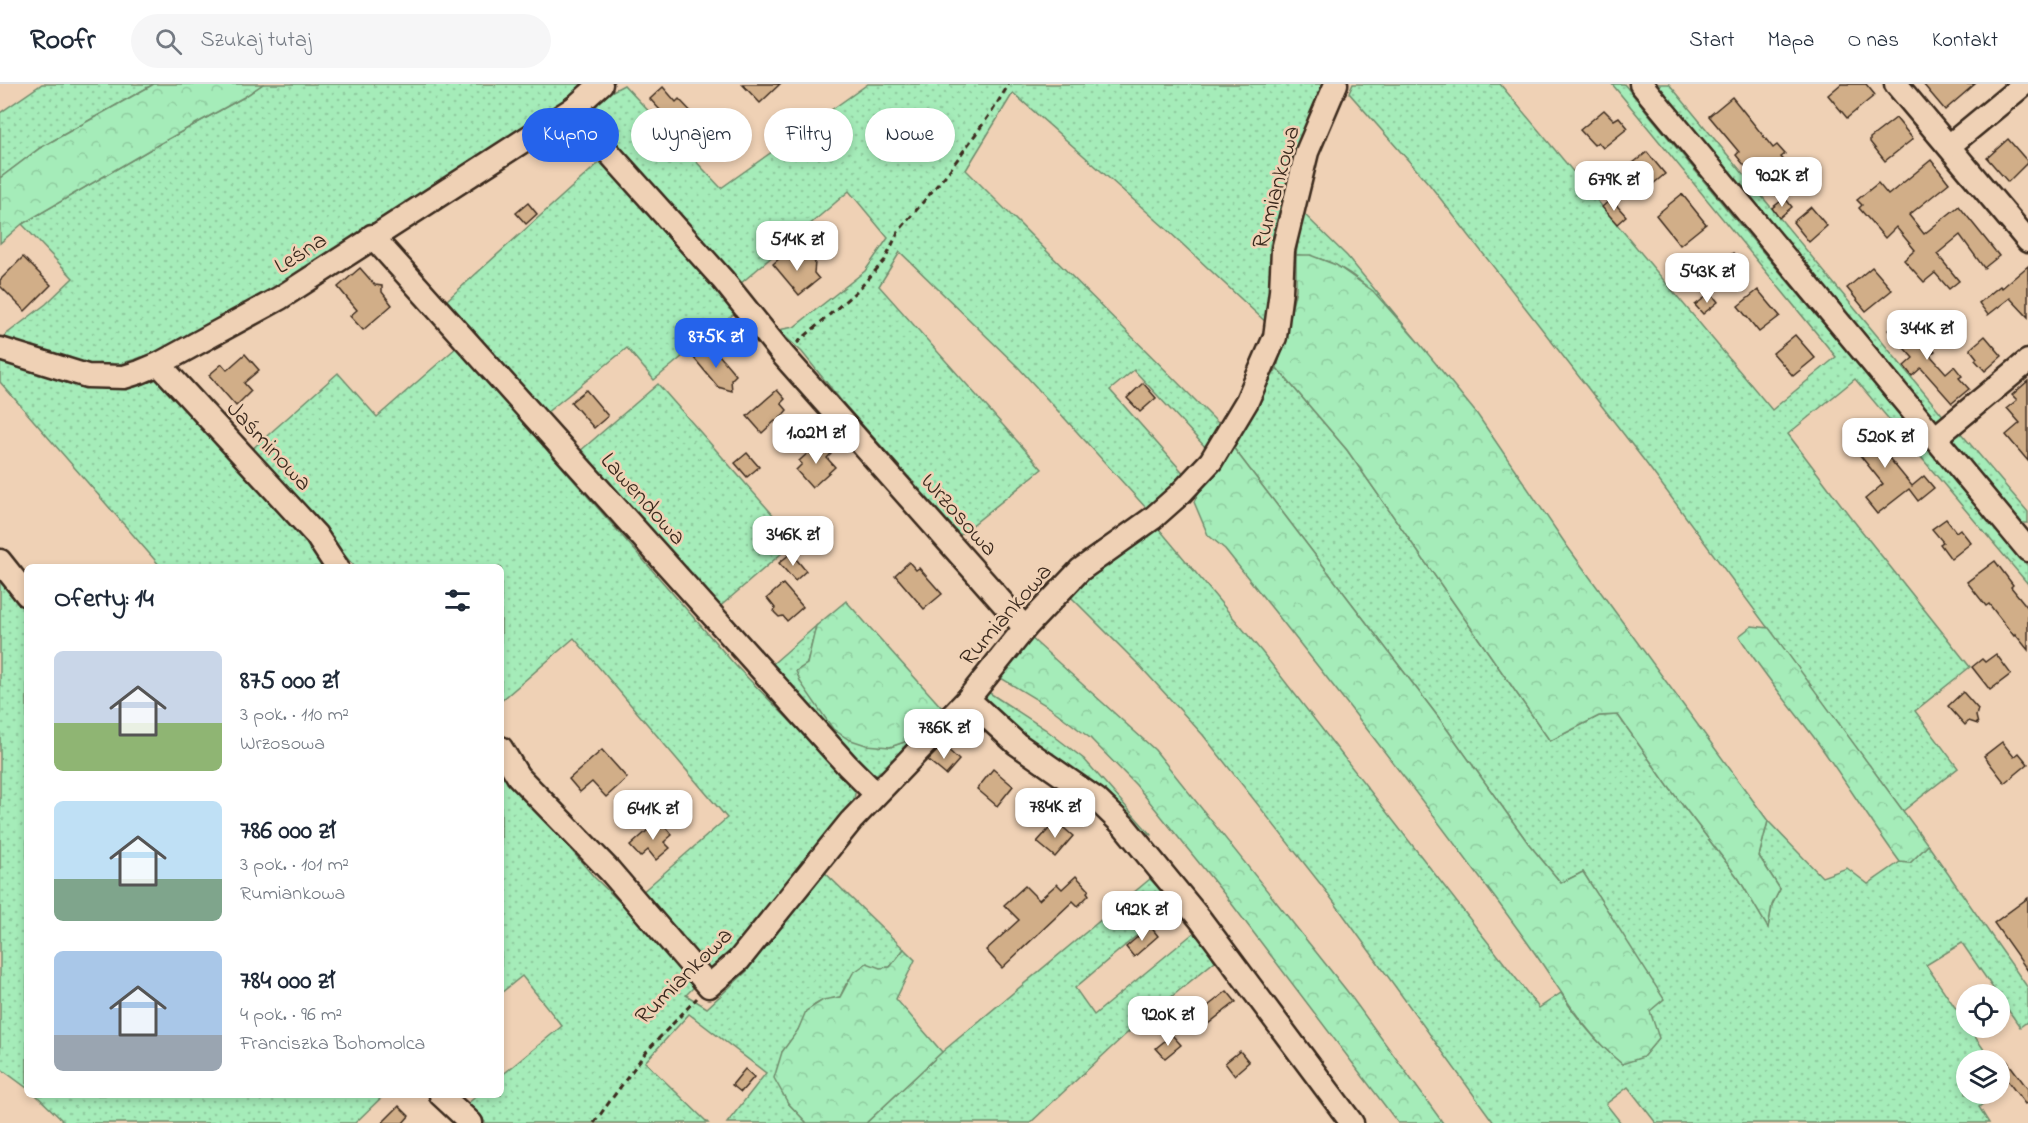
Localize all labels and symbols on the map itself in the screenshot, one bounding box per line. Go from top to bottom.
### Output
street label: Rumiankowa [1244,122,1311,253]
pin: 902K zł [1727,157,1837,208]
pin: 679K zł [1559,161,1669,212]
pin: 514K zł [742,221,852,272]
street label: Leśna [268,224,335,284]
pin: 543K zł [1652,253,1762,304]
pin: 344K zł [1872,310,1982,361]
pin: 875K zł [661,318,771,369]
street label: Jaśminowa [217,393,319,500]
pin: 1.02M zł [754,414,878,465]
pin: 520K zł [1830,418,1940,469]
street label: Lawendowa [591,445,694,554]
street label: Wrzosowa [911,466,1005,565]
pin: 346K zł [738,516,848,567]
street label: Rumiankowa [952,556,1062,675]
pin: 786K zł [889,709,999,760]
pin: 784K zł [1000,788,1110,839]
pin: 641K zł [598,790,708,841]
pin: 492K zł [1087,891,1197,942]
street label: Rumiankowa [628,920,742,1034]
pin: 920K zł [1113,996,1223,1047]

